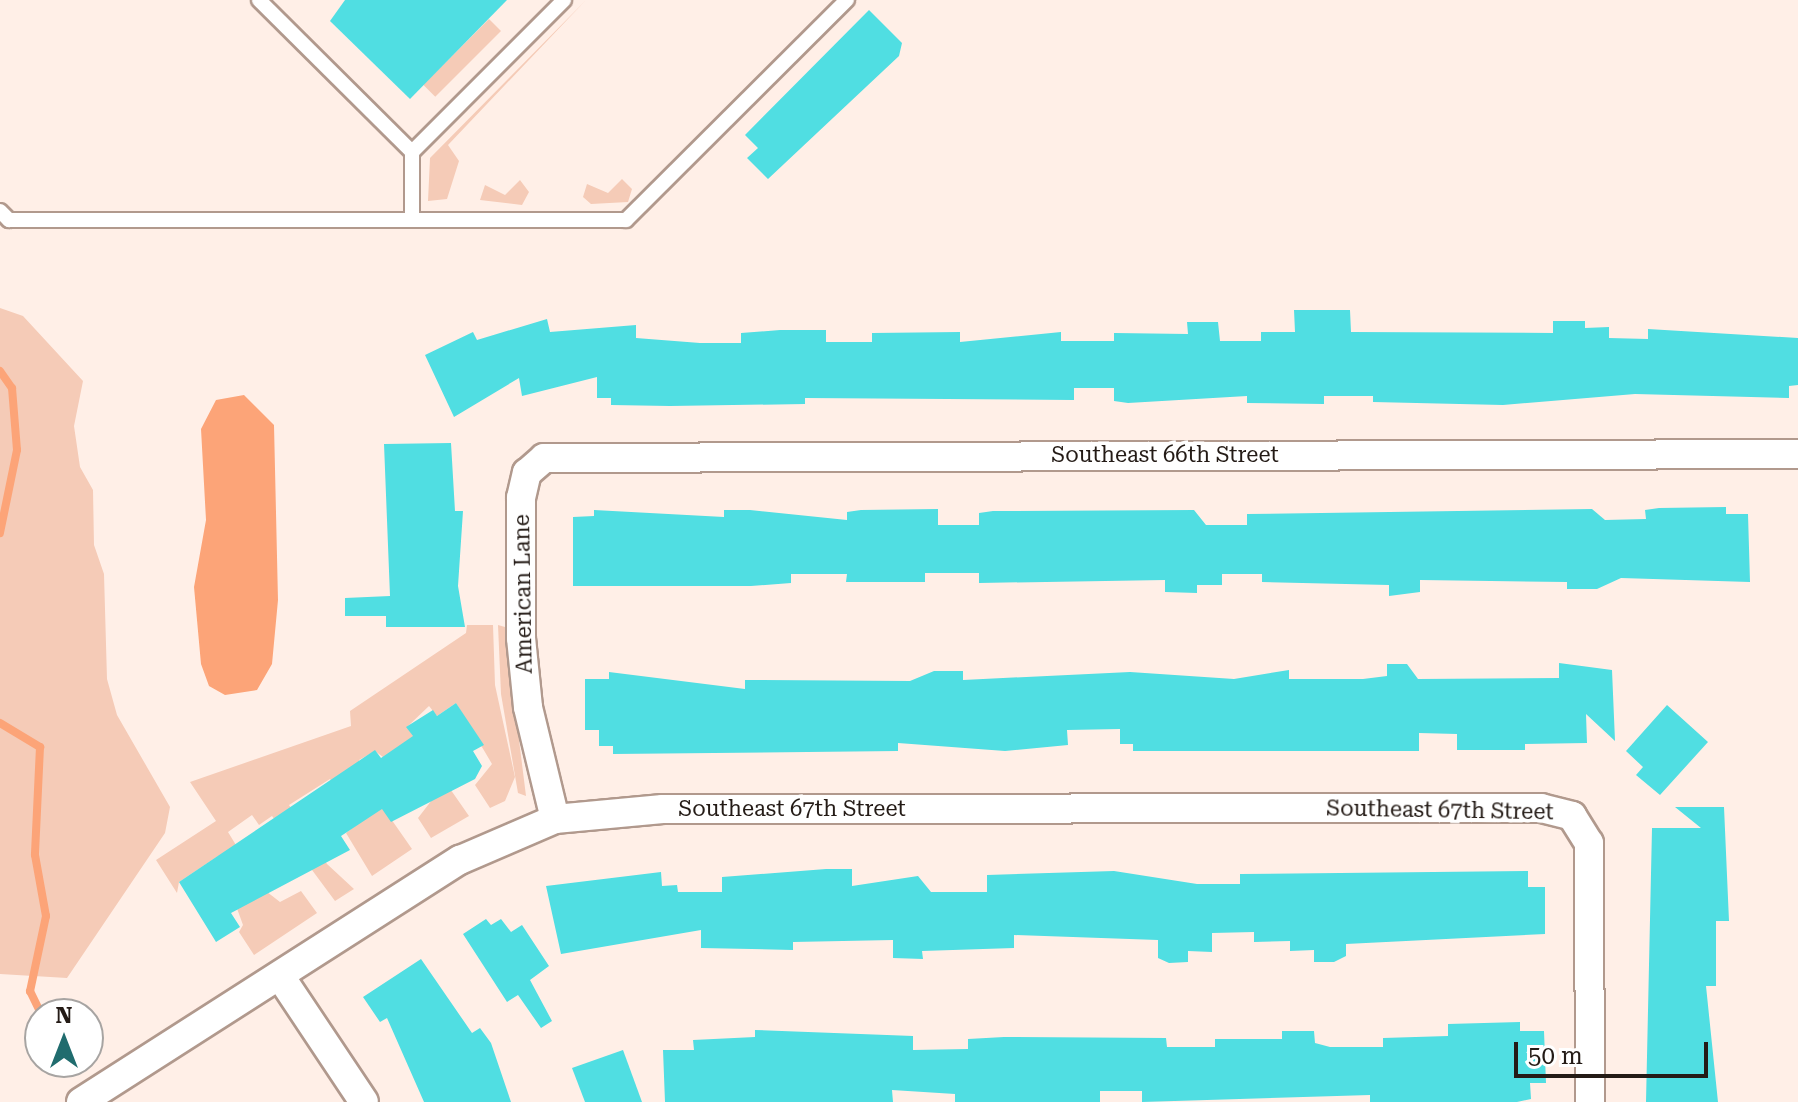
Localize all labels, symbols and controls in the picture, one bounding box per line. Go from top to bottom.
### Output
street label: Southeast 66th Street [1051,442,1279,468]
street label: American Lane [508,514,538,674]
street label: Southeast 67th Street [1326,795,1554,825]
street label: Southeast 67th Street [678,796,906,822]
north arrow [24,998,104,1078]
text: N [56,1003,72,1028]
scale bar [1518,1026,1712,1076]
text: 50 m [1528,1042,1583,1070]

